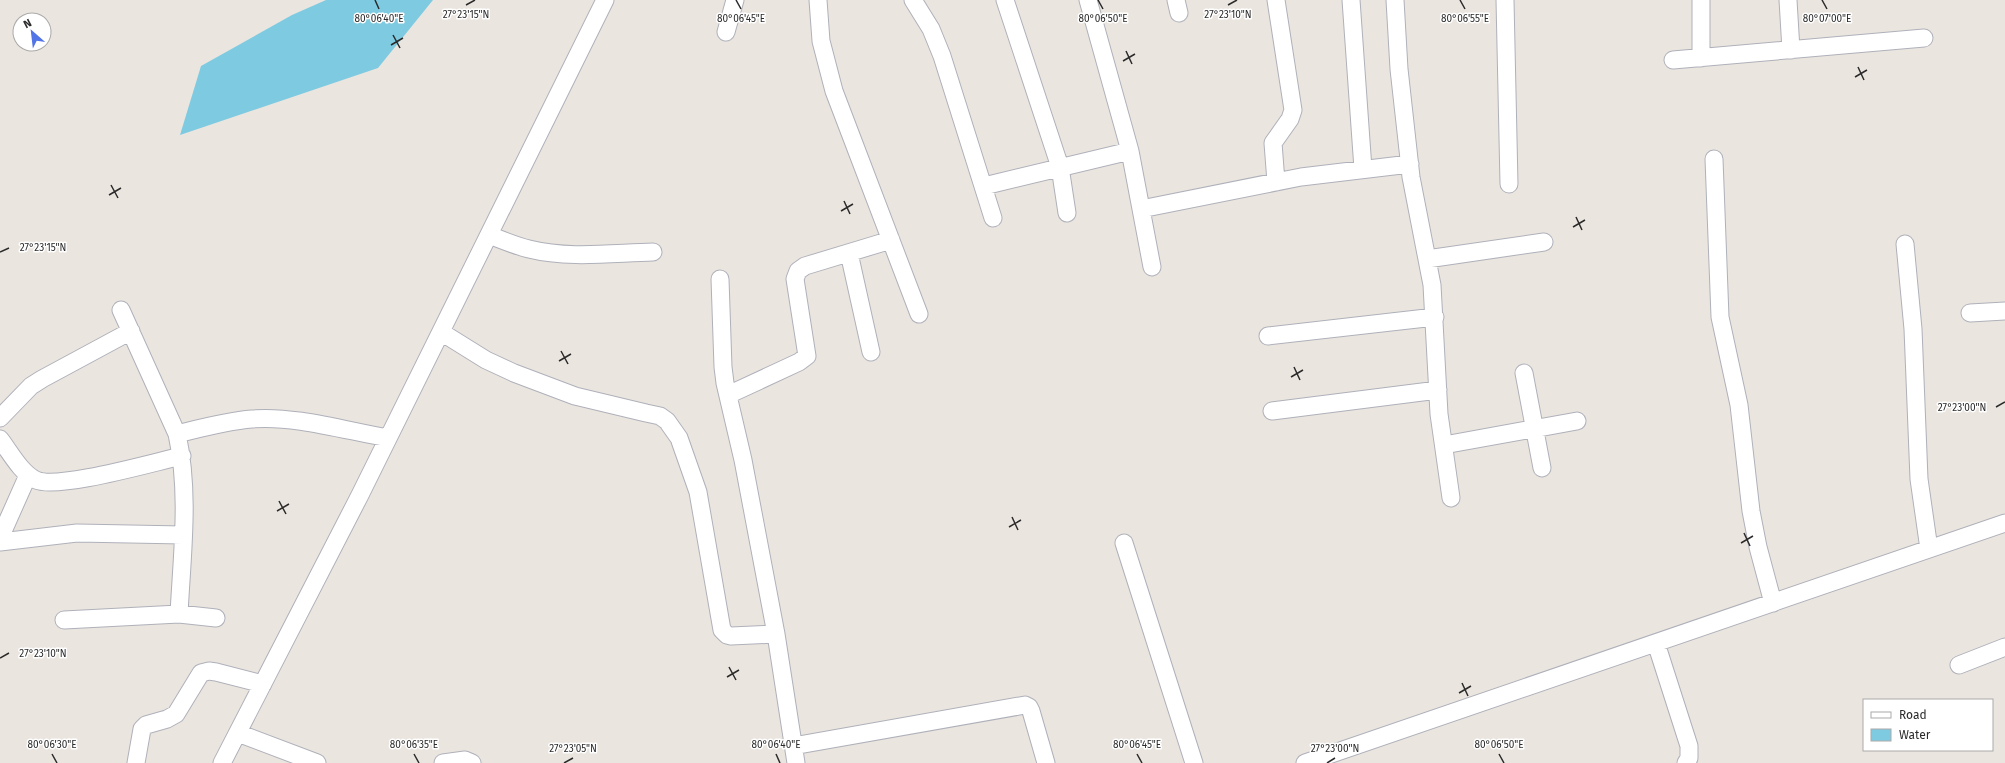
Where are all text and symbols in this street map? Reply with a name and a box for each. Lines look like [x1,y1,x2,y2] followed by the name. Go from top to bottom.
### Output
[443,9,489,21] text: 27°23'15"N
[1204,9,1252,21] text: 27°23'10"N
[12,12,52,52] north arrow
[355,13,403,25] text: 80°06'40"E
[717,13,765,25] text: 80°06'45"E
[1078,13,1128,25] text: 80°06'50"E
[1441,13,1489,25] text: 80°06'55"E
[1803,13,1851,25] text: 80°07'00"E
[21,16,34,31] text: N
[20,242,66,254] text: 27°23'15"N
[1938,402,1986,414] text: 27°23'00"N
[19,648,67,660] text: 27°23'10"N
[1863,699,1993,751] legend
[1899,708,1927,722] text: Road
[1899,728,1931,742] text: Water
[27,739,77,751] text: 80°06'30"E
[390,739,438,751] text: 80°06'35"E
[752,739,800,751] text: 80°06'40"E
[1113,739,1161,751] text: 80°06'45"E
[1474,739,1524,751] text: 80°06'50"E
[549,743,597,755] text: 27°23'05"N
[1311,743,1359,755] text: 27°23'00"N

